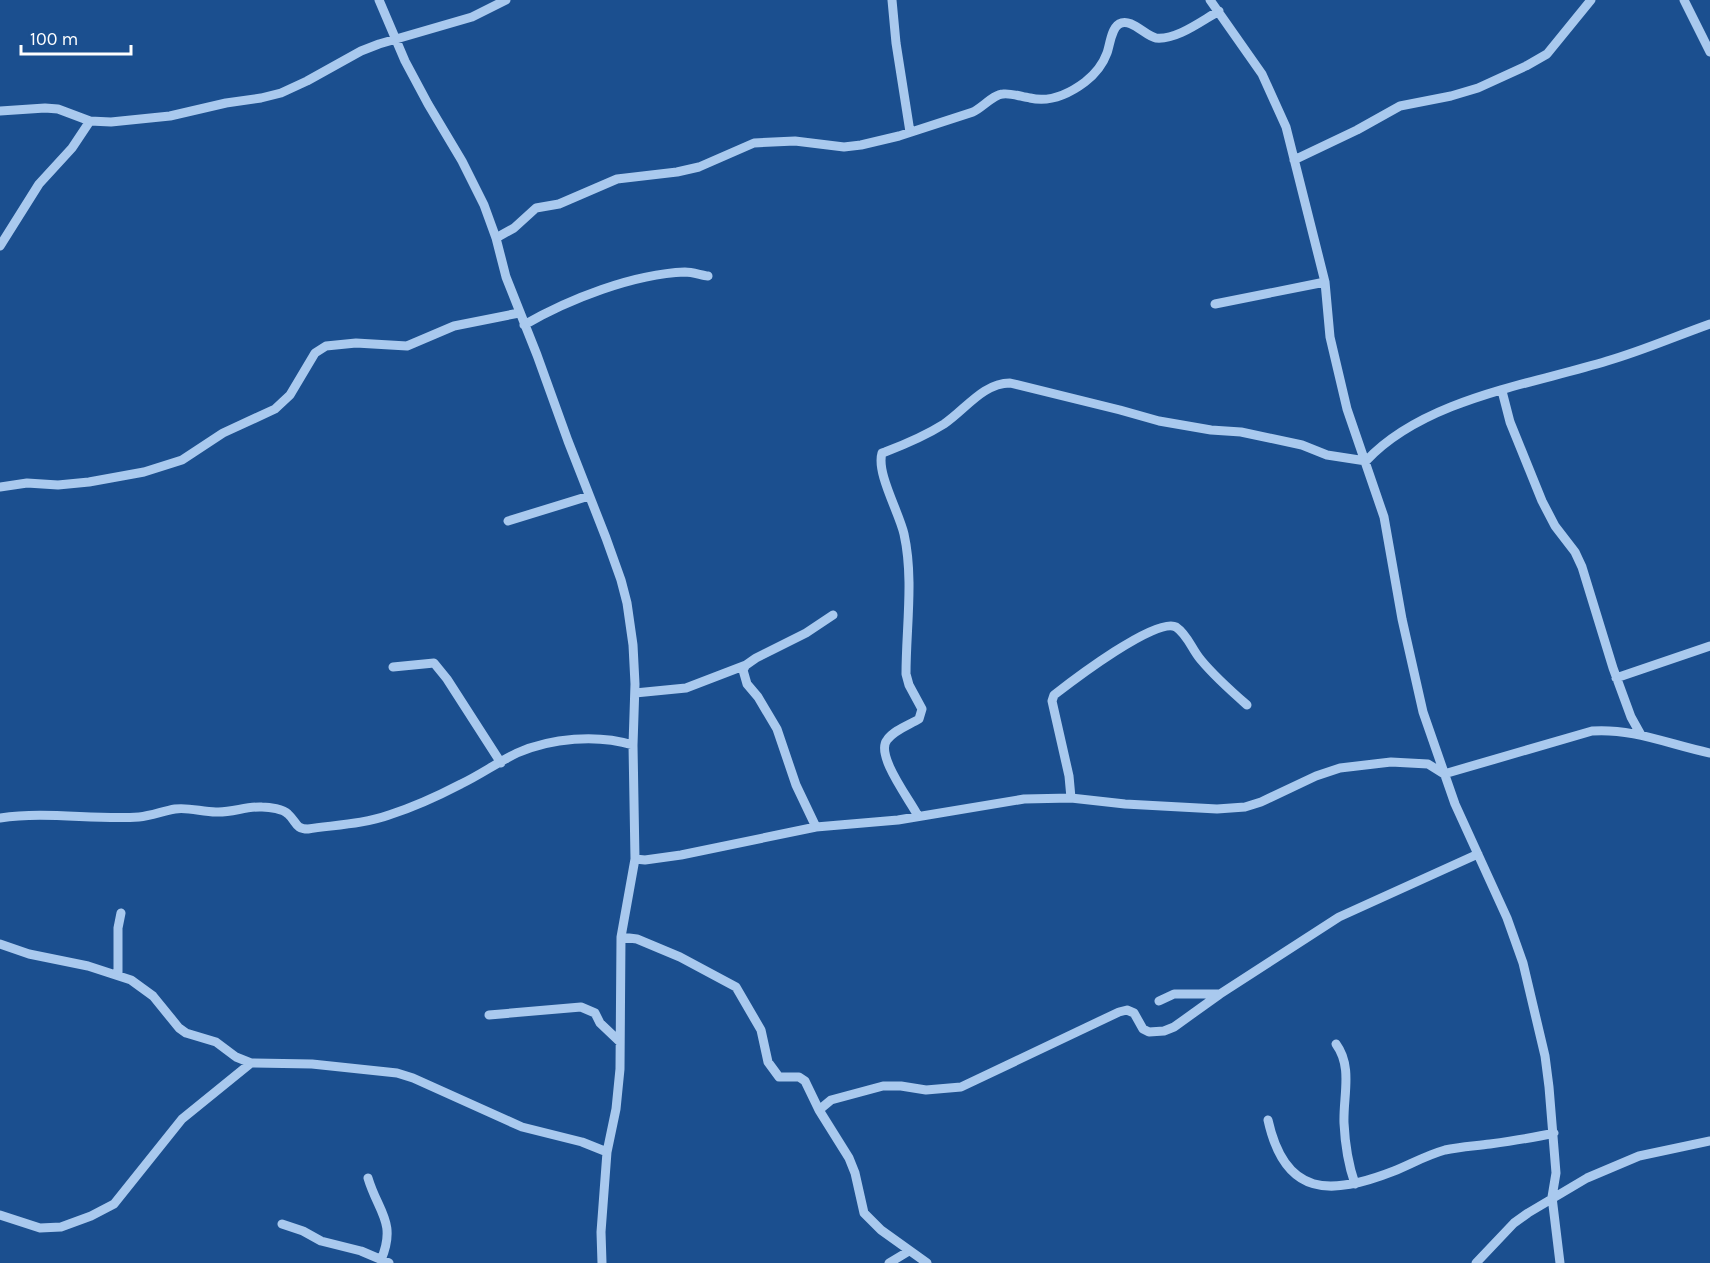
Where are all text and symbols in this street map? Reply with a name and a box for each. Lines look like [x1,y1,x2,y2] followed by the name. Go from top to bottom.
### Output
[21,18,130,56] scale bar
[30,28,78,50] text: 100 m

